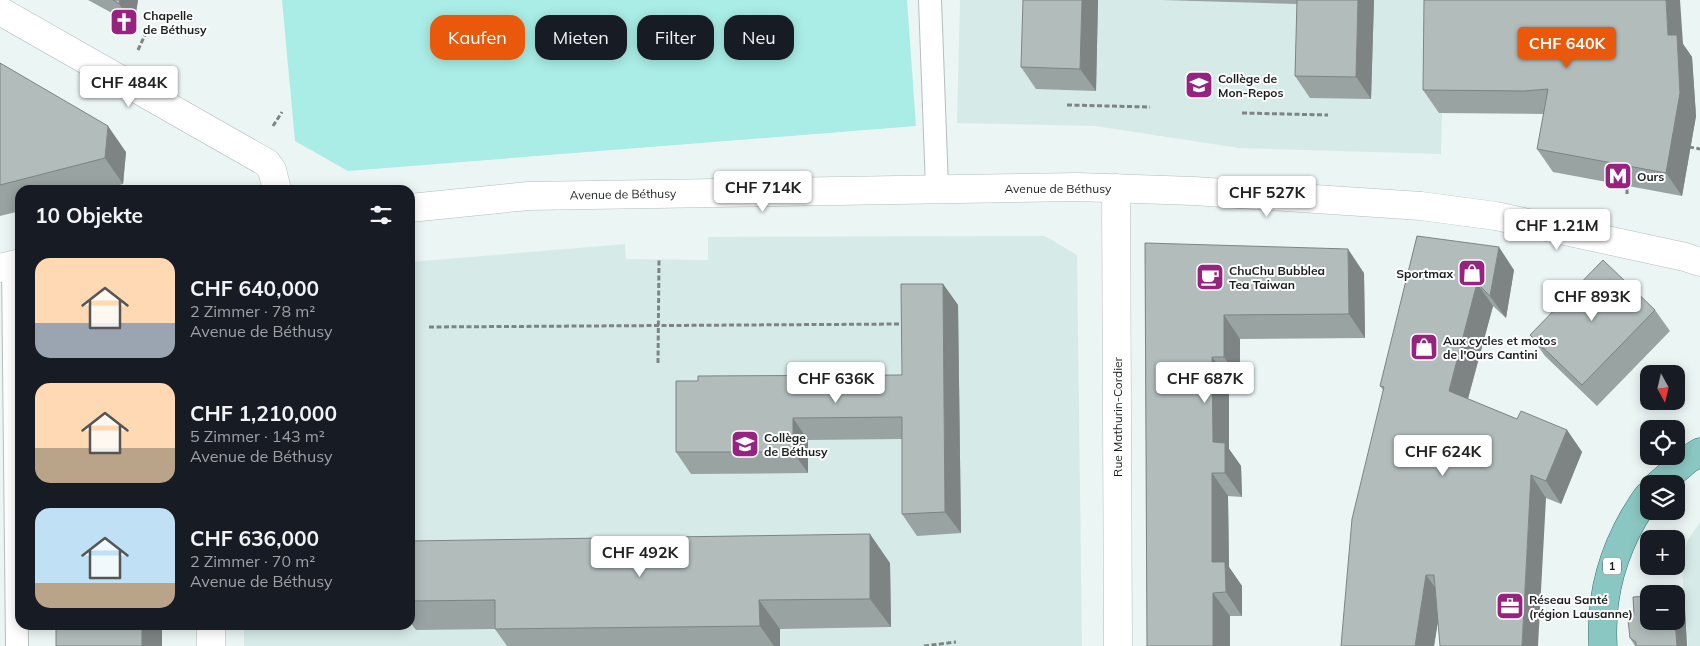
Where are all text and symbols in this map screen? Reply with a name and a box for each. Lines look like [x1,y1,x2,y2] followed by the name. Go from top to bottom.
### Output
[109,7,139,37] church icon: Chapelle de Béthusy
[143,8,207,37] place label: Chapelle de Béthusy
[430,15,525,60] chip: Kaufen
[535,15,627,60] chip: Mieten
[637,15,714,60] chip: Filter
[724,15,794,60] chip: Neu
[1515,27,1619,69] pin: CHF 640K
[1529,33,1605,53] text: CHF 640K
[77,66,181,108] pin: CHF 484K
[1184,70,1214,100] school or university icon: Collège de Mon-Repos
[1218,71,1283,100] place label: Collège de Mon-Repos
[91,72,167,92] text: CHF 484K
[1603,161,1633,191] metro station icon: Ours
[1637,169,1664,184] place label: Ours
[711,170,815,213] pin: CHF 714K
[1215,176,1319,218] pin: CHF 527K
[725,177,801,197] text: CHF 714K
[1005,181,1112,196] street label: Avenue de Béthusy
[1229,182,1305,202] text: CHF 527K
[569,186,677,202] street label: Avenue de Béthusy
[367,201,395,229] icon: filters
[35,202,143,228] text: 10 Objekte
[1500,208,1614,251] pin: CHF 1.21M
[1515,215,1599,235] text: CHF 1.21M
[1457,258,1487,288] shop icon: Sportmax
[1195,262,1225,292] cafe icon: ChuChu Bubblea Tea Taiwan
[1229,263,1325,292] place label: ChuChu Bubblea Tea Taiwan
[1396,266,1453,281] place label: Sportmax
[190,275,319,301] text: CHF 640,000
[75,278,135,338] icon: home
[1540,280,1644,322] pin: CHF 893K
[1554,286,1630,306] text: CHF 893K
[190,301,315,321] text: 2 Zimmer · 78 m²
[190,321,332,341] text: Avenue de Béthusy
[1409,332,1439,362] shop icon: Aux cycles et motos de l'Ours Cantini
[1443,333,1556,362] place label: Aux cycles et motos de l'Ours Cantini
[1110,356,1125,477] street label: Rue Mathurin-Cordier
[784,362,888,404] pin: CHF 636K
[1153,362,1257,404] pin: CHF 687K
[1640,365,1685,410] north arrow
[1640,365,1685,630] map controls
[798,368,874,388] text: CHF 636K
[1167,368,1243,388] text: CHF 687K
[190,400,337,426] text: CHF 1,210,000
[75,403,135,463] icon: home
[1640,420,1685,465] button: locate
[190,426,325,446] text: 5 Zimmer · 143 m²
[730,429,760,459] school or university icon: Collège de Béthusy
[764,430,828,459] place label: Collège de Béthusy
[1391,434,1495,477] pin: CHF 624K
[1405,441,1481,461] text: CHF 624K
[190,446,332,466] text: Avenue de Béthusy
[1640,475,1685,520] button: layers
[190,525,319,551] text: CHF 636,000
[75,528,135,588] icon: home
[1640,530,1685,575] button: +
[588,536,692,578] pin: CHF 492K
[602,542,678,562] text: CHF 492K
[190,551,315,571] text: 2 Zimmer · 70 m²
[1603,558,1621,574] road number: 1
[190,571,332,591] text: Avenue de Béthusy
[1640,585,1685,630] button: −
[1495,591,1525,621] office icon: Réseau Santé (région Lausanne)
[1529,592,1633,621] place label: Réseau Santé (région Lausanne)

